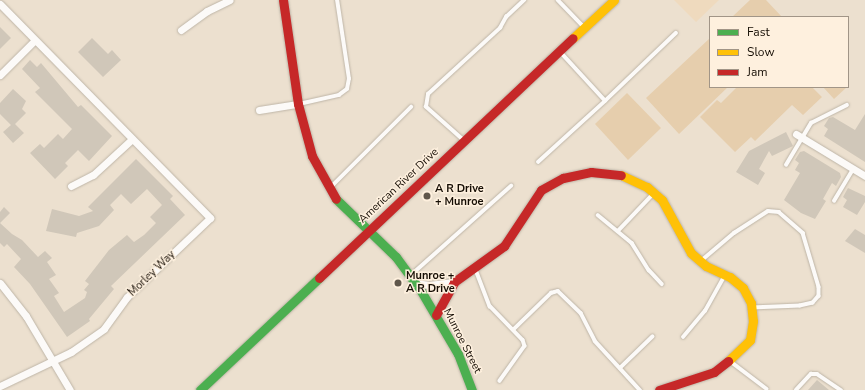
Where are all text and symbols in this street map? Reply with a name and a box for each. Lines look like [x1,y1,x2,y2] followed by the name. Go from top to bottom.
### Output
[709,16,849,88] legend
[747,24,770,40] text: Fast
[747,44,775,60] text: Slow
[747,64,768,80] text: Jam
[356,146,442,226] street label: American River Drive
[435,183,484,209] place label: A R Drive + Munroe
[422,191,432,201] marker: A R Drive + Munroe
[126,248,178,300] street label: Morley Way
[406,270,455,296] place label: Munroe + A R Drive
[393,278,403,288] marker: Munroe + A R Drive
[440,307,484,375] street label: Munroe Street

